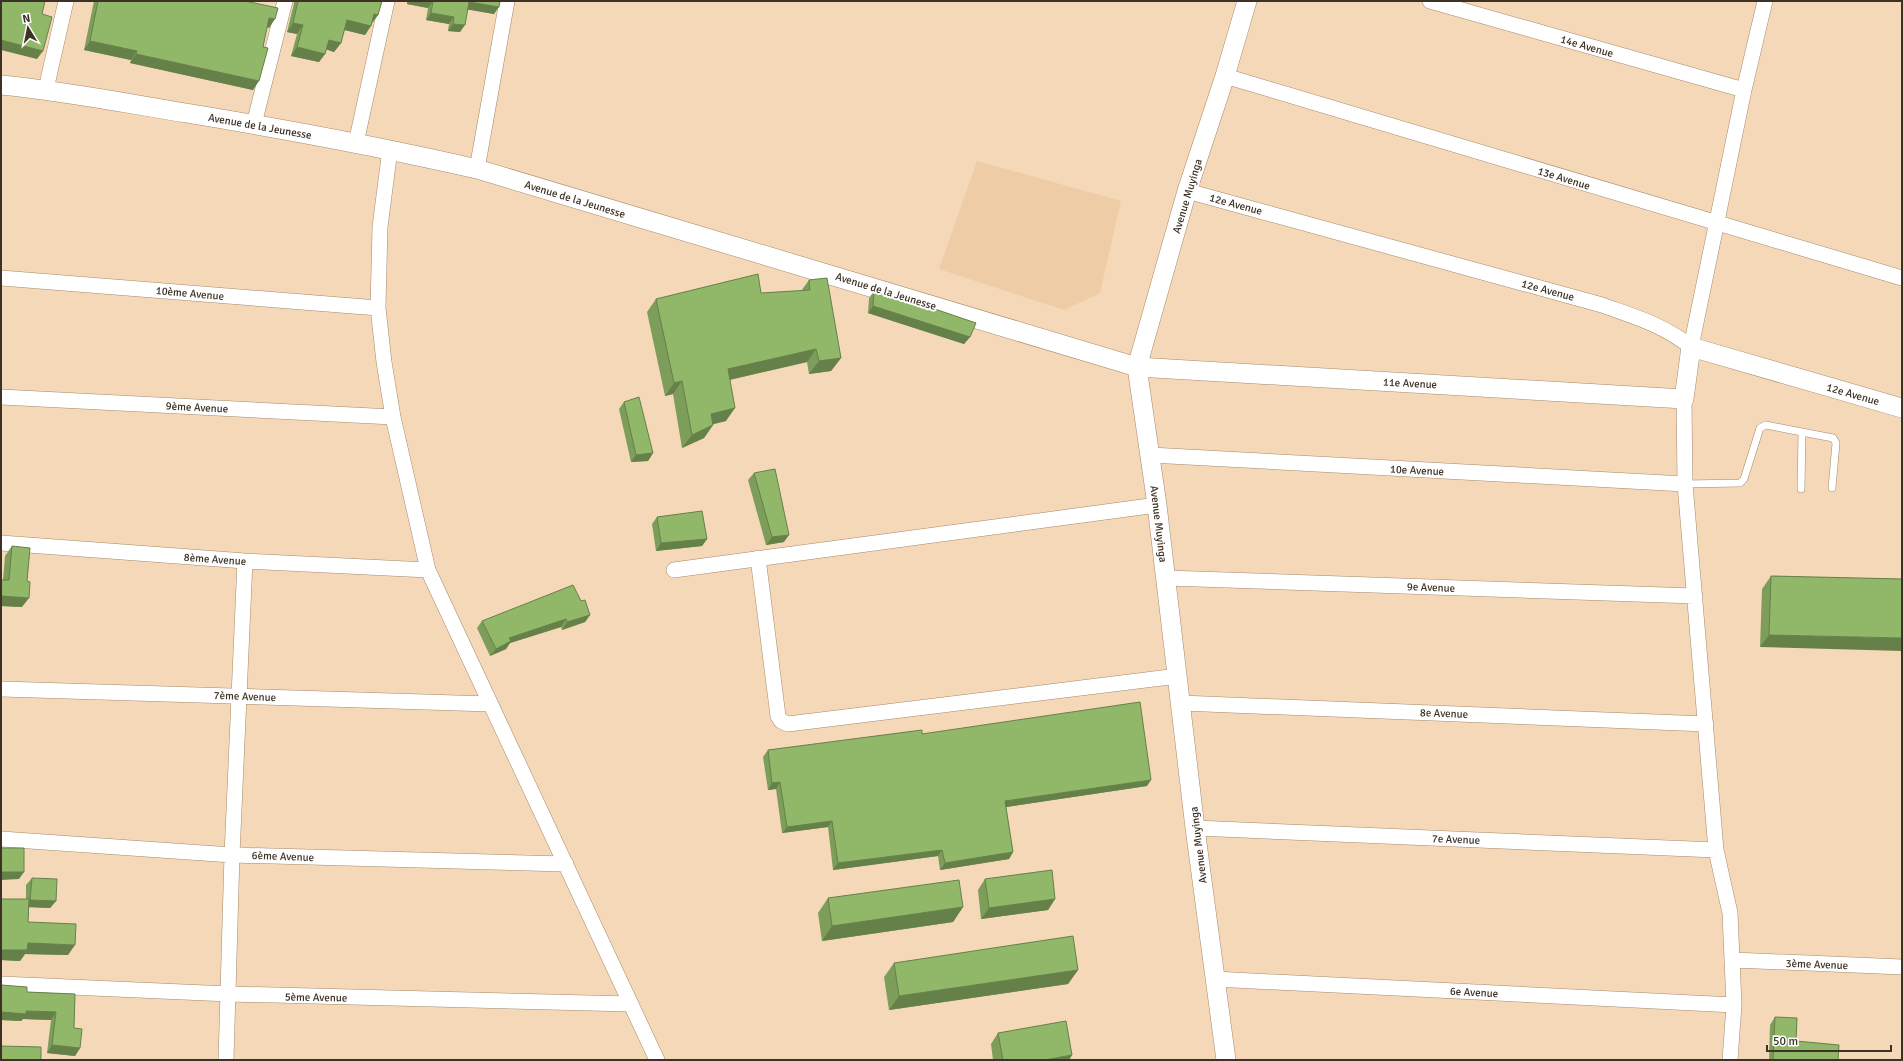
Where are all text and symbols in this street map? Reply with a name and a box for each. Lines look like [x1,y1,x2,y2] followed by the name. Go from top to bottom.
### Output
[8,8,48,48] north arrow
[21,12,31,26] text: N
[1559,33,1615,60] street label: 14e Avenue
[207,111,313,142] street label: Avenue de la Jeunesse
[1170,157,1205,235] street label: Avenue Muyinga
[1536,164,1592,193] street label: 13e Avenue
[523,178,627,221] street label: Avenue de la Jeunesse
[1208,191,1264,218] street label: 12e Avenue
[834,270,938,313] street label: Avenue de la Jeunesse
[1520,277,1576,304] street label: 12e Avenue
[155,284,225,303] street label: 10ème Avenue
[1383,376,1437,391] street label: 11e Avenue
[1825,381,1881,408] street label: 12e Avenue
[165,399,229,416] street label: 9ème Avenue
[1390,463,1444,478] street label: 10e Avenue
[1147,485,1170,564] street label: Avenue Muyinga
[183,551,247,568] street label: 8ème Avenue
[1407,580,1455,595] street label: 9e Avenue
[213,689,276,704] street label: 7ème Avenue
[1420,706,1468,721] street label: 8e Avenue
[1187,805,1210,884] street label: Avenue Muyinga
[1432,832,1480,847] street label: 7e Avenue
[251,849,314,864] street label: 6ème Avenue
[1785,957,1848,972] street label: 3ème Avenue
[1450,985,1498,1000] street label: 6e Avenue
[285,990,347,1005] street label: 5ème Avenue
[1767,1027,1891,1053] scale bar
[1773,1034,1798,1049] text: 50 m

